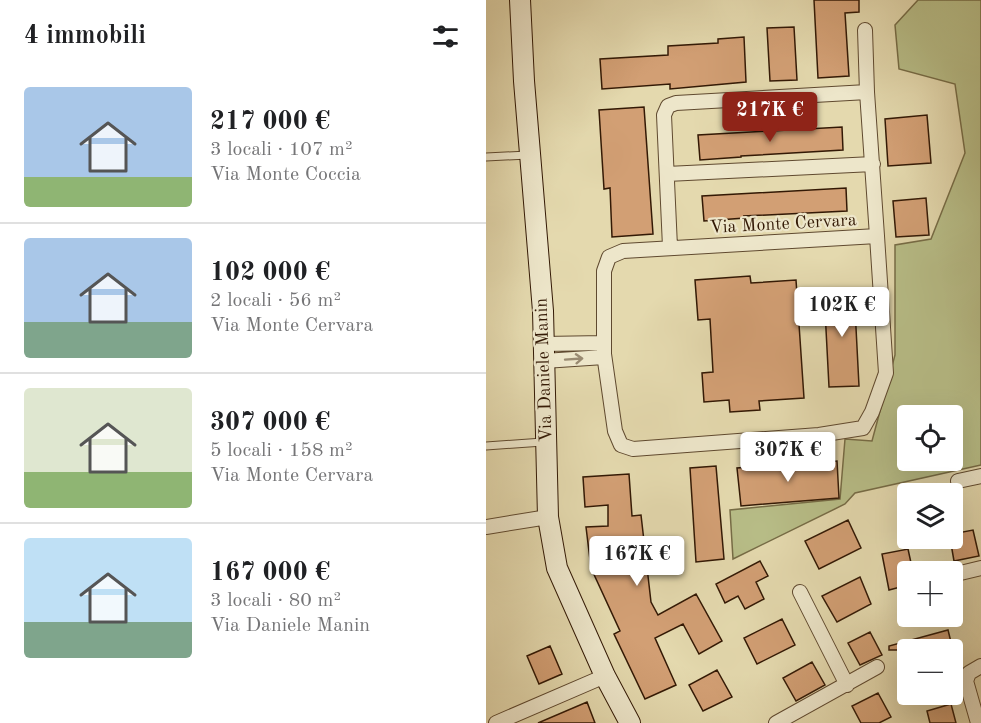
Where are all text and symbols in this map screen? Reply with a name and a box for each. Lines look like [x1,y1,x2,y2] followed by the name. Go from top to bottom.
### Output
[429,20,462,53] icon: filters
[24,23,146,49] text: 4 immobili
[721,92,819,143] pin: 217K €
[736,101,804,121] text: 217K €
[210,109,330,135] text: 217 000 €
[72,111,144,183] icon: home
[210,140,353,160] text: 3 locali · 107 m²
[210,165,361,185] text: Via Monte Coccia
[709,211,857,237] street label: Via Monte Cervara
[210,260,330,286] text: 102 000 €
[72,262,144,334] icon: home
[793,287,891,338] pin: 102K €
[210,291,341,311] text: 2 locali · 56 m²
[808,296,876,316] text: 102K €
[532,297,556,442] street label: Via Daniele Manin
[210,316,373,336] text: Via Monte Cervara
[564,353,584,364] one-way arrow
[897,405,963,705] map controls
[897,405,963,471] button: locate
[210,410,330,436] text: 307 000 €
[72,412,144,484] icon: home
[739,432,837,483] pin: 307K €
[210,441,353,461] text: 5 locali · 158 m²
[754,441,822,461] text: 307K €
[210,466,373,486] text: Via Monte Cervara
[897,483,963,549] button: layers
[588,536,686,587] pin: 167K €
[603,545,671,565] text: 167K €
[210,560,330,586] text: 167 000 €
[897,561,963,627] button: +
[72,562,144,634] icon: home
[210,591,341,611] text: 3 locali · 80 m²
[210,616,370,636] text: Via Daniele Manin
[897,639,963,705] button: −

